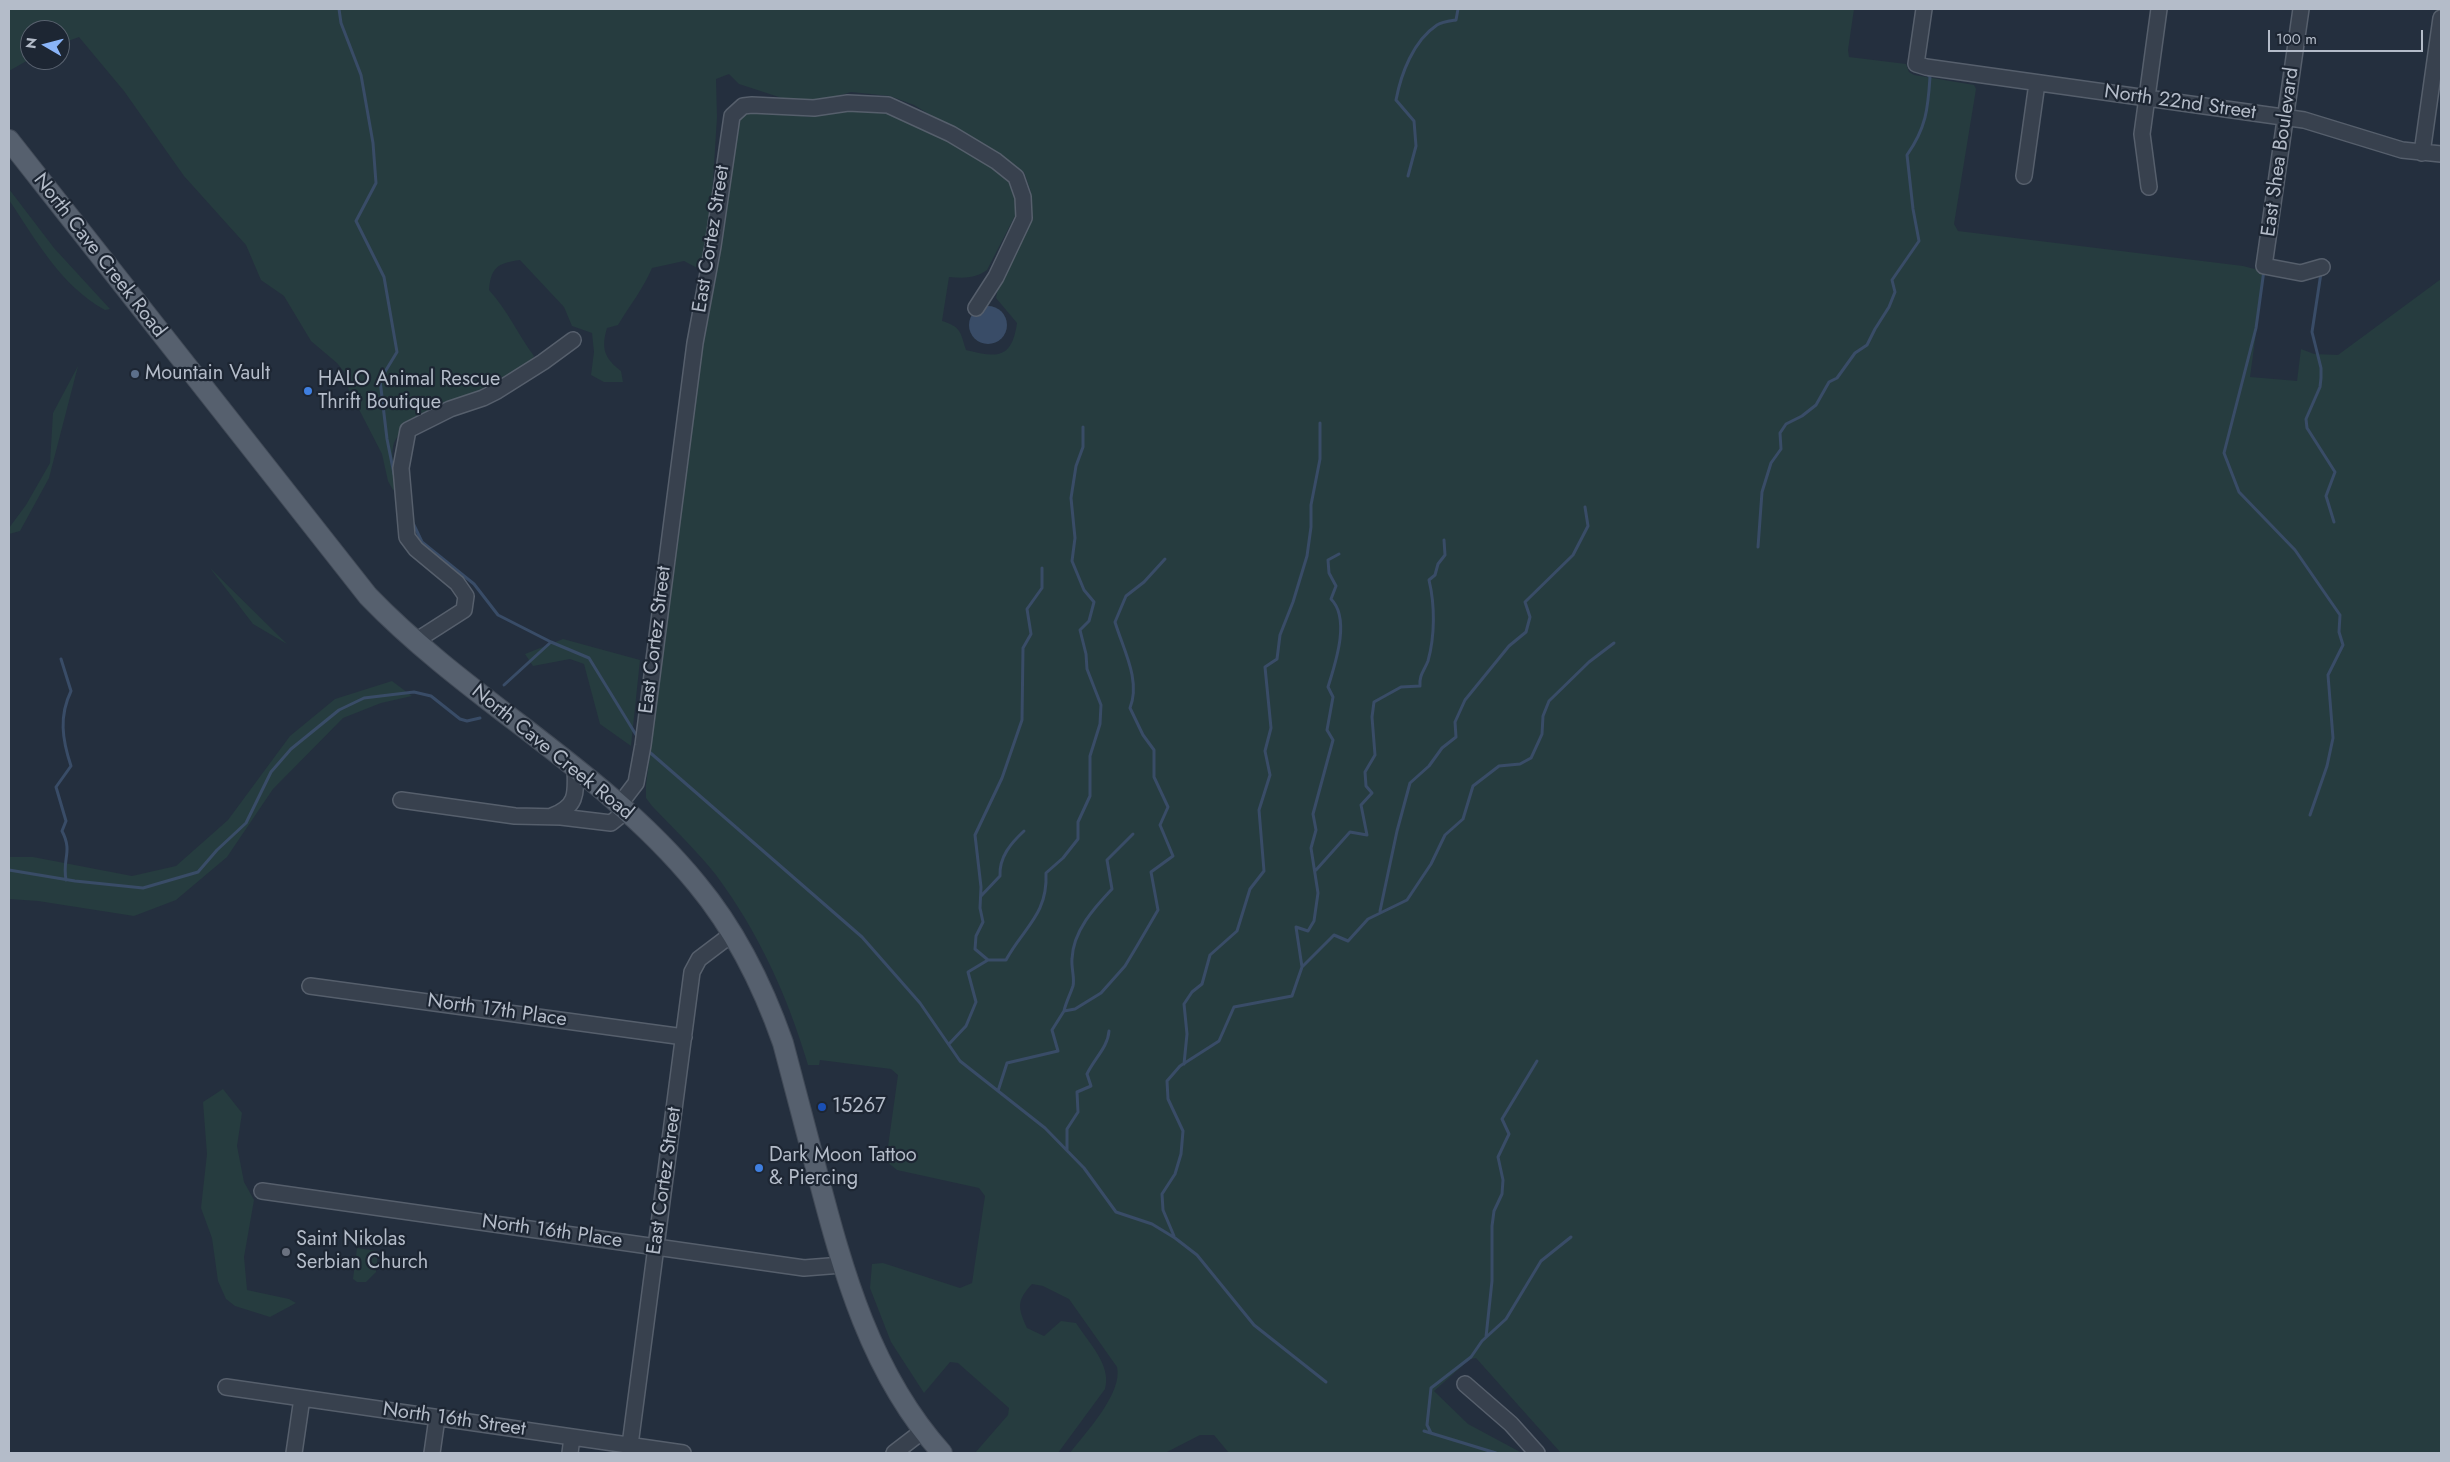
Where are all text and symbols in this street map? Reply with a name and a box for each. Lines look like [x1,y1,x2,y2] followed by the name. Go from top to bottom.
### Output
[20,20,70,70] north arrow
[2270,20,2425,52] scale bar
[2276,28,2317,50] text: 100 m
[20,36,42,50] text: N
[2257,66,2305,238] street label: East Shea Boulevard
[2103,80,2257,126] street label: North 22nd Street
[689,164,735,314] street label: East Cortez Street
[28,169,170,343] street label: North Cave Creek Road
[145,362,270,386] place label: Mountain Vault
[129,368,141,380] marker: Mountain Vault
[318,368,500,415] place label: HALO Animal Rescue Thrift Boutique
[302,385,314,397] marker: HALO Animal Rescue Thrift Boutique
[635,565,677,715] street label: East Cortez Street
[466,680,638,826] street label: North Cave Creek Road
[426,989,568,1033] street label: North 17th Place
[832,1095,886,1119] place label: 15267
[816,1101,828,1113] marker: 15267
[643,1106,687,1256] street label: East Cortez Street
[769,1144,917,1191] place label: Dark Moon Tattoo & Piercing
[753,1162,765,1174] marker: Dark Moon Tattoo & Piercing
[480,1210,624,1254] street label: North 16th Place
[296,1228,428,1275] place label: Saint Nikolas Serbian Church
[280,1246,292,1258] marker: Saint Nikolas Serbian Church
[381,1398,527,1442] street label: North 16th Street

